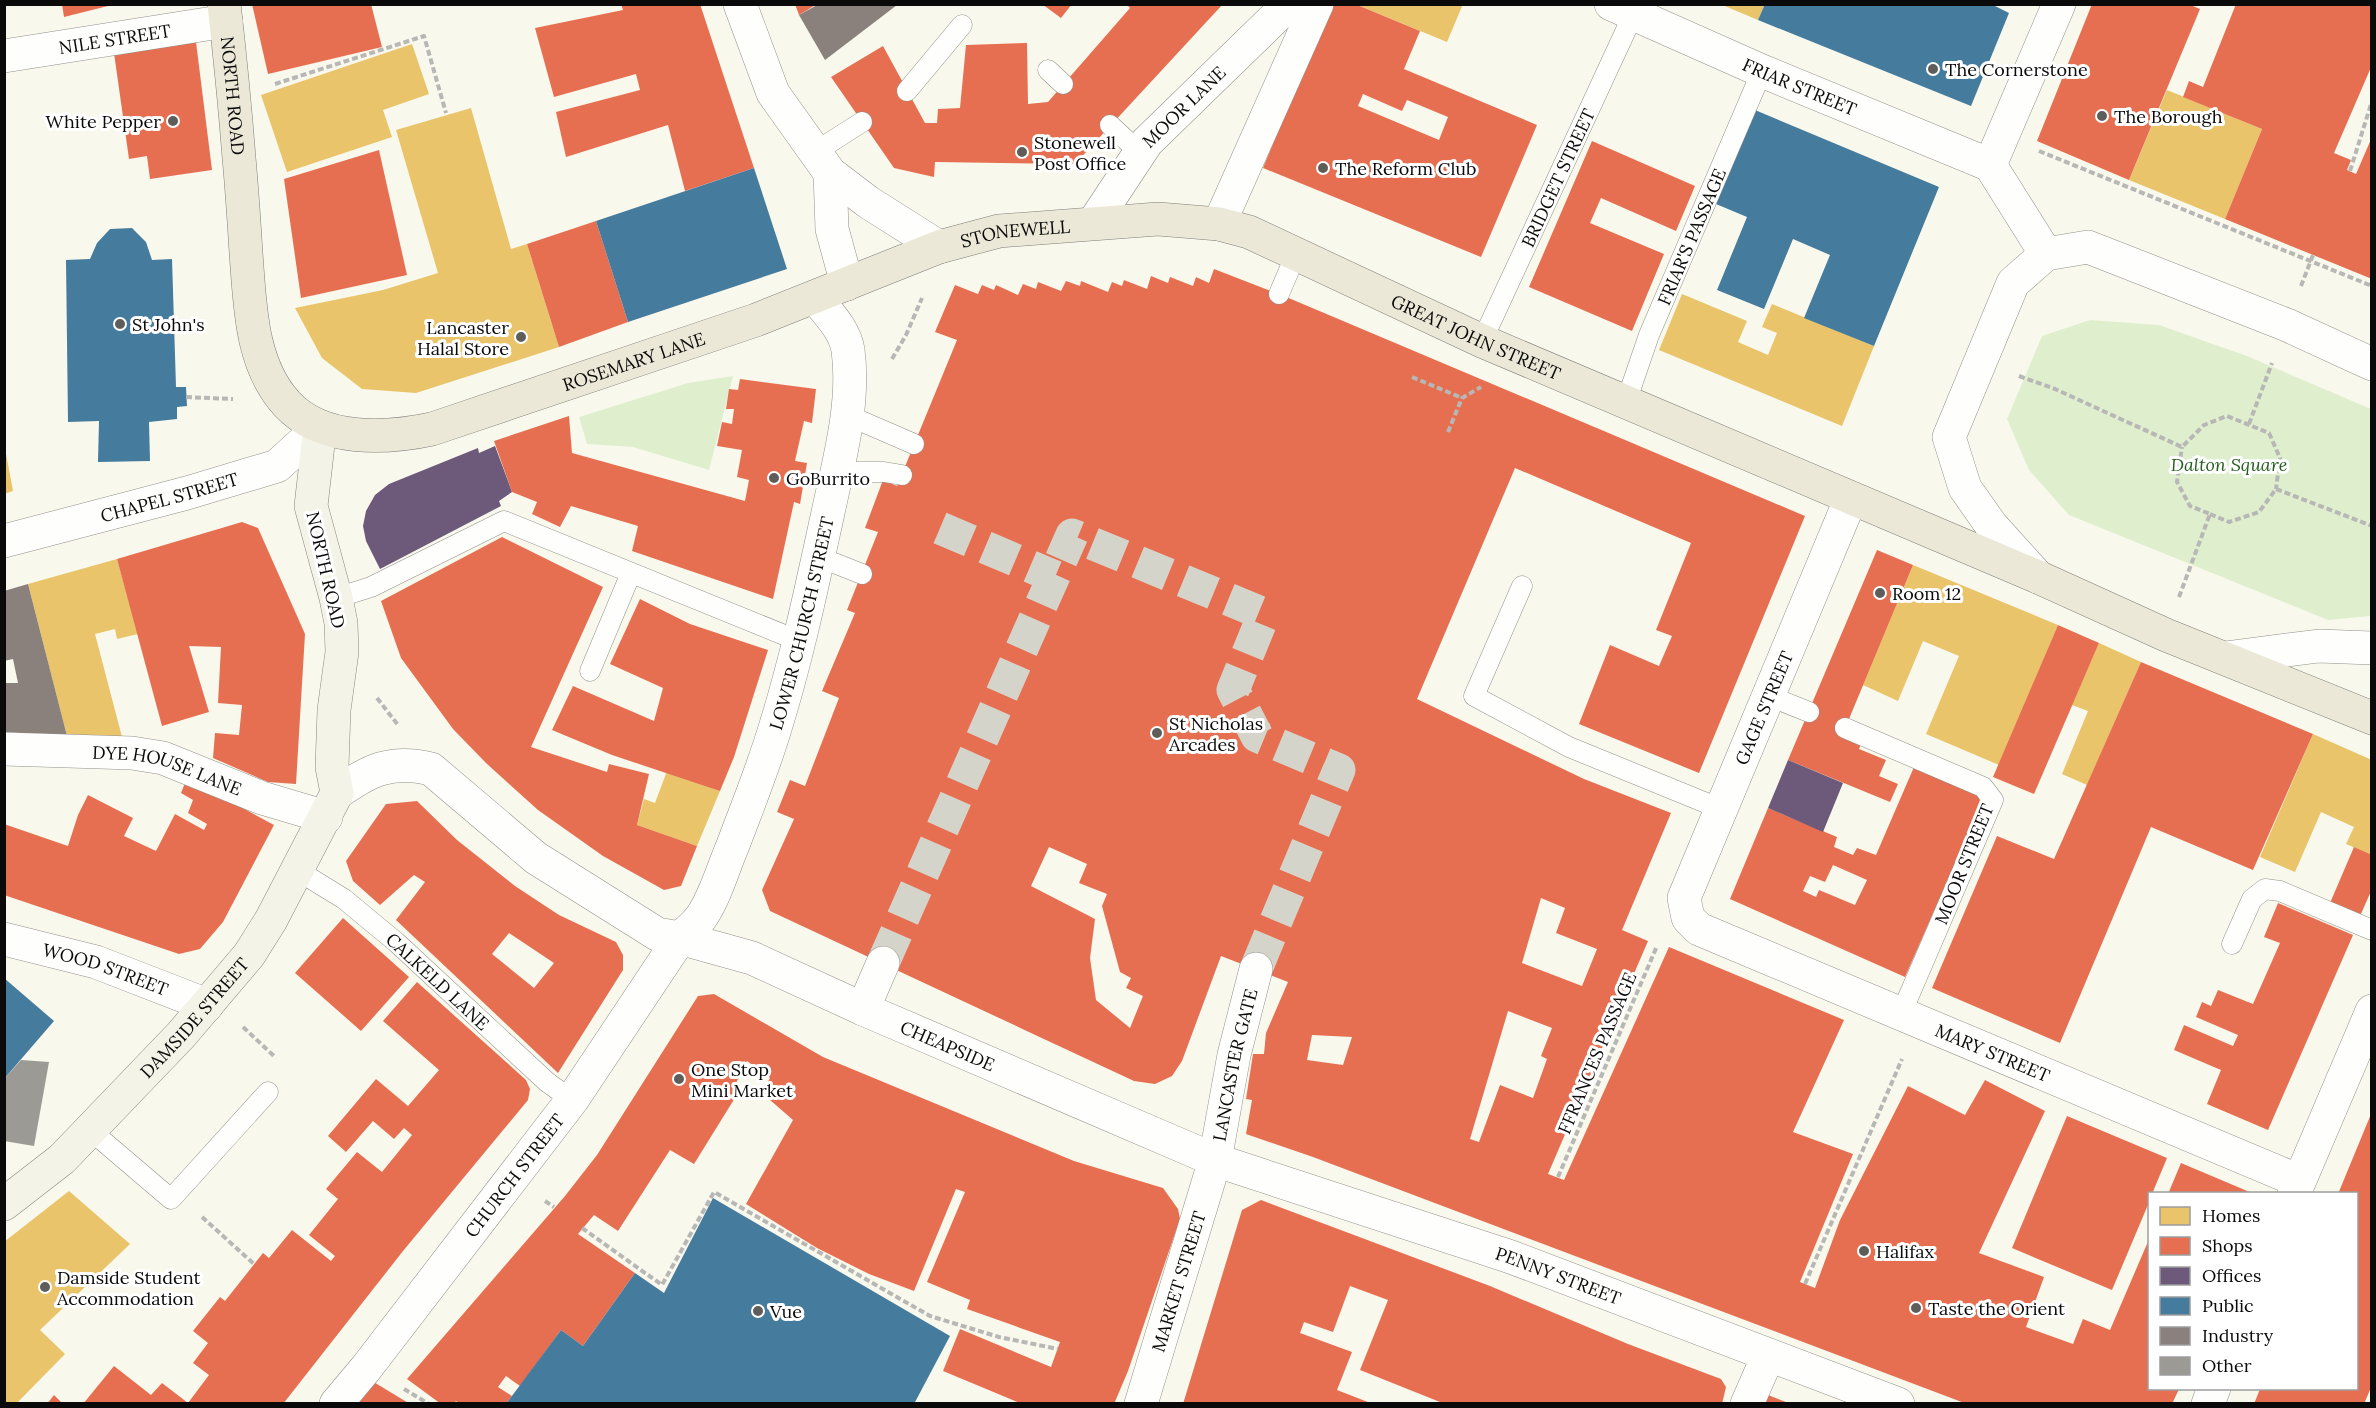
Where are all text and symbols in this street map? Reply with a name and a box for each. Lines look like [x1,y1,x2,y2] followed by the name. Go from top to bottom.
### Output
[57,18,173,59] street label: NILE STREET
[216,35,250,156] street label: NORTH ROAD
[1739,52,1861,121] street label: FRIAR STREET
[1945,58,2088,81] place label: The Cornerstone
[1137,61,1230,152] street label: MOOR LANE
[1926,62,1940,76] marker: The Cornerstone
[1516,104,1600,251] street label: BRIDGET STREET
[2114,105,2223,128] place label: The Borough
[2095,109,2109,123] marker: The Borough
[46,110,161,133] place label: White Pepper
[166,114,180,128] marker: White Pepper
[1034,131,1127,175] place label: Stonewell Post Office
[1015,145,1029,159] marker: Stonewell Post Office
[1335,157,1477,180] place label: The Reform Club
[1316,161,1330,175] marker: The Reform Club
[1652,165,1731,308] street label: FRIAR'S PASSAGE
[958,214,1071,252] street label: STONEWELL
[1387,289,1565,385] street label: GREAT JOHN STREET
[132,313,205,336] place label: St John's
[417,316,509,360] place label: Lancaster Halal Store
[113,317,127,331] marker: St John's
[559,327,708,396] street label: ROSEMARY LANE
[514,330,528,344] marker: Lancaster Halal Store
[2171,453,2287,476] park label: Dalton Square
[98,467,241,527] street label: CHAPEL STREET
[786,467,870,490] place label: GoBurrito
[767,471,781,485] marker: GoBurrito
[301,509,351,631] street label: NORTH ROAD
[764,514,838,733] street label: LOWER CHURCH STREET
[1892,582,1961,605] place label: Room 12
[1873,586,1887,600] marker: Room 12
[1730,647,1798,768] street label: GAGE STREET
[1168,712,1263,756] place label: St Nicholas Arcades
[1150,726,1164,740] marker: St Nicholas Arcades
[92,740,245,800] street label: DYE HOUSE LANE
[1929,800,1999,928] street label: MOOR STREET
[382,927,495,1035] street label: CALKELD LANE
[40,938,172,1001] street label: WOOD STREET
[135,952,254,1083] street label: DAMSIDE STREET
[1553,969,1641,1137] street label: FFRANCES PASSAGE
[1207,986,1262,1143] street label: LANCASTER GATE
[897,1015,999,1076] street label: CHEAPSIDE
[1932,1018,2054,1087] street label: MARY STREET
[691,1058,793,1102] place label: One Stop Mini Market
[672,1072,686,1086] marker: One Stop Mini Market
[459,1108,569,1242] street label: CHURCH STREET
[2148,1192,2358,1390] legend
[2202,1204,2260,1227] text: Homes
[1146,1208,1210,1355] street label: MARKET STREET
[2202,1234,2253,1257] text: Shops
[1876,1240,1935,1263] place label: Halifax
[1493,1241,1625,1309] street label: PENNY STREET
[1857,1244,1871,1258] marker: Halifax
[2202,1264,2261,1287] text: Offices
[56,1266,200,1310] place label: Damside Student Accommodation
[38,1280,52,1294] marker: Damside Student Accommodation
[2202,1294,2254,1317] text: Public
[1928,1297,2065,1320] place label: Taste the Orient
[769,1300,802,1323] place label: Vue
[1909,1301,1923,1315] marker: Taste the Orient
[751,1304,765,1318] marker: Vue
[2202,1324,2274,1347] text: Industry
[2202,1354,2252,1377] text: Other

